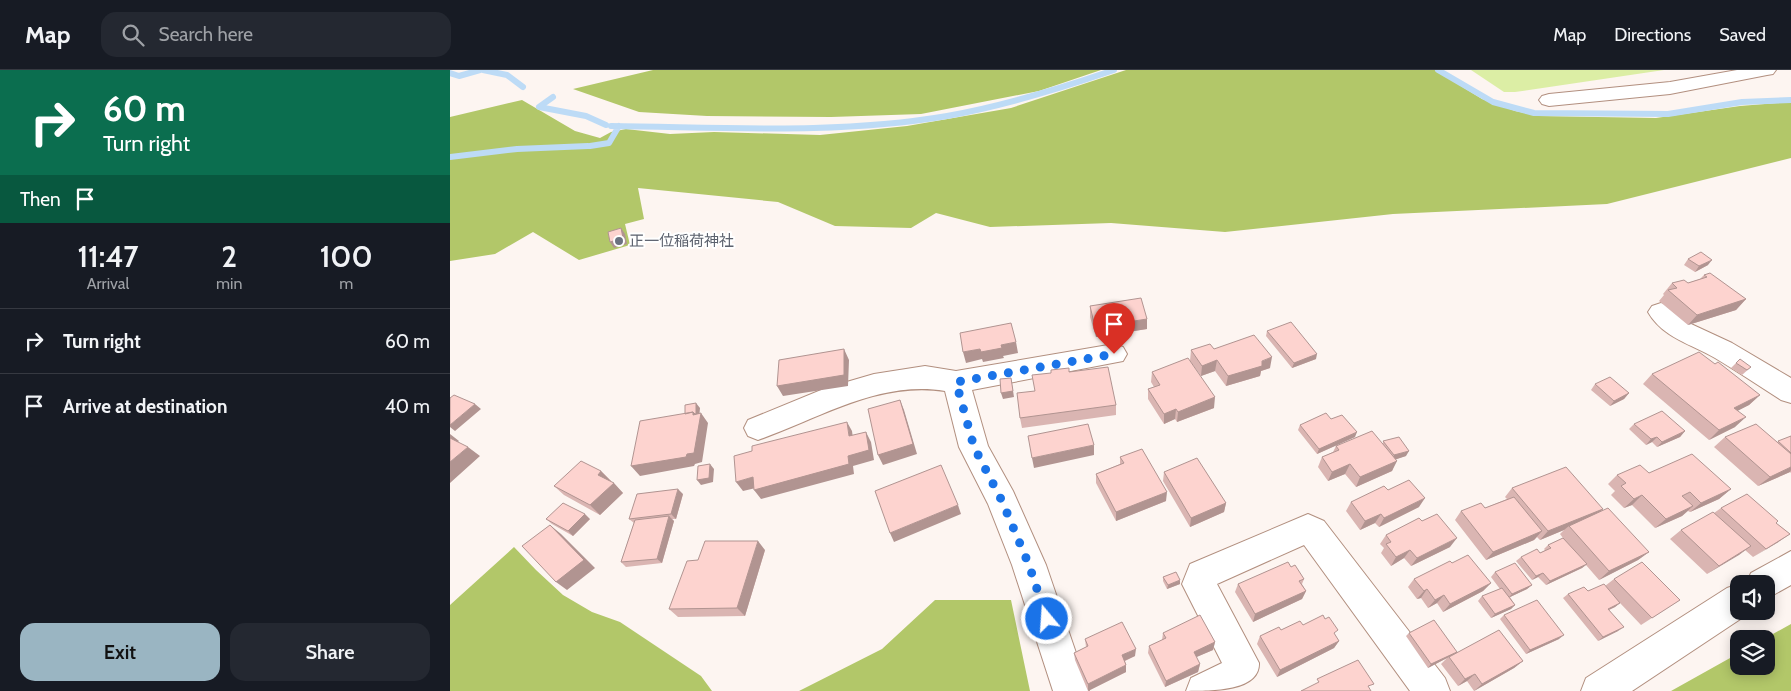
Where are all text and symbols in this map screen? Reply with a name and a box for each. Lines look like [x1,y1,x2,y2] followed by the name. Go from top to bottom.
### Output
[101,12,451,57] search box
[25,20,71,49] text: Map
[119,21,147,49] icon: search
[159,23,253,46] text: Search here
[1553,24,1586,46] text: Map
[1614,24,1691,46] text: Directions
[1719,24,1766,46] text: Saved
[103,87,186,130] text: 60 m
[20,90,85,155] icon: right
[103,130,190,157] text: Turn right
[71,185,99,213] icon: arrive
[20,188,61,211] text: Then
[629,232,734,250] place label: 正一位稲荷神社
[613,235,625,247] marker: 正一位稲荷神社
[77,238,139,275] text: 11:47
[221,238,237,275] text: 2
[320,238,373,275] text: 100
[87,274,129,293] text: Arrival
[216,274,242,293] text: min
[339,274,353,293] text: m
[1093,303,1135,354] pin
[1100,310,1128,338] icon: arrive
[20,327,48,355] icon: right
[63,330,141,353] text: Turn right
[385,330,430,353] text: 60 m
[20,392,48,420] icon: arrive
[63,395,227,418] text: Arrive at destination
[385,395,430,418] text: 40 m
[1730,575,1775,675] map controls
[1730,575,1775,620] button: sound
[1020,592,1072,644] position arrow
[20,623,220,681] button: Exit
[230,623,430,681] button: Share
[1730,630,1775,675] button: layers

